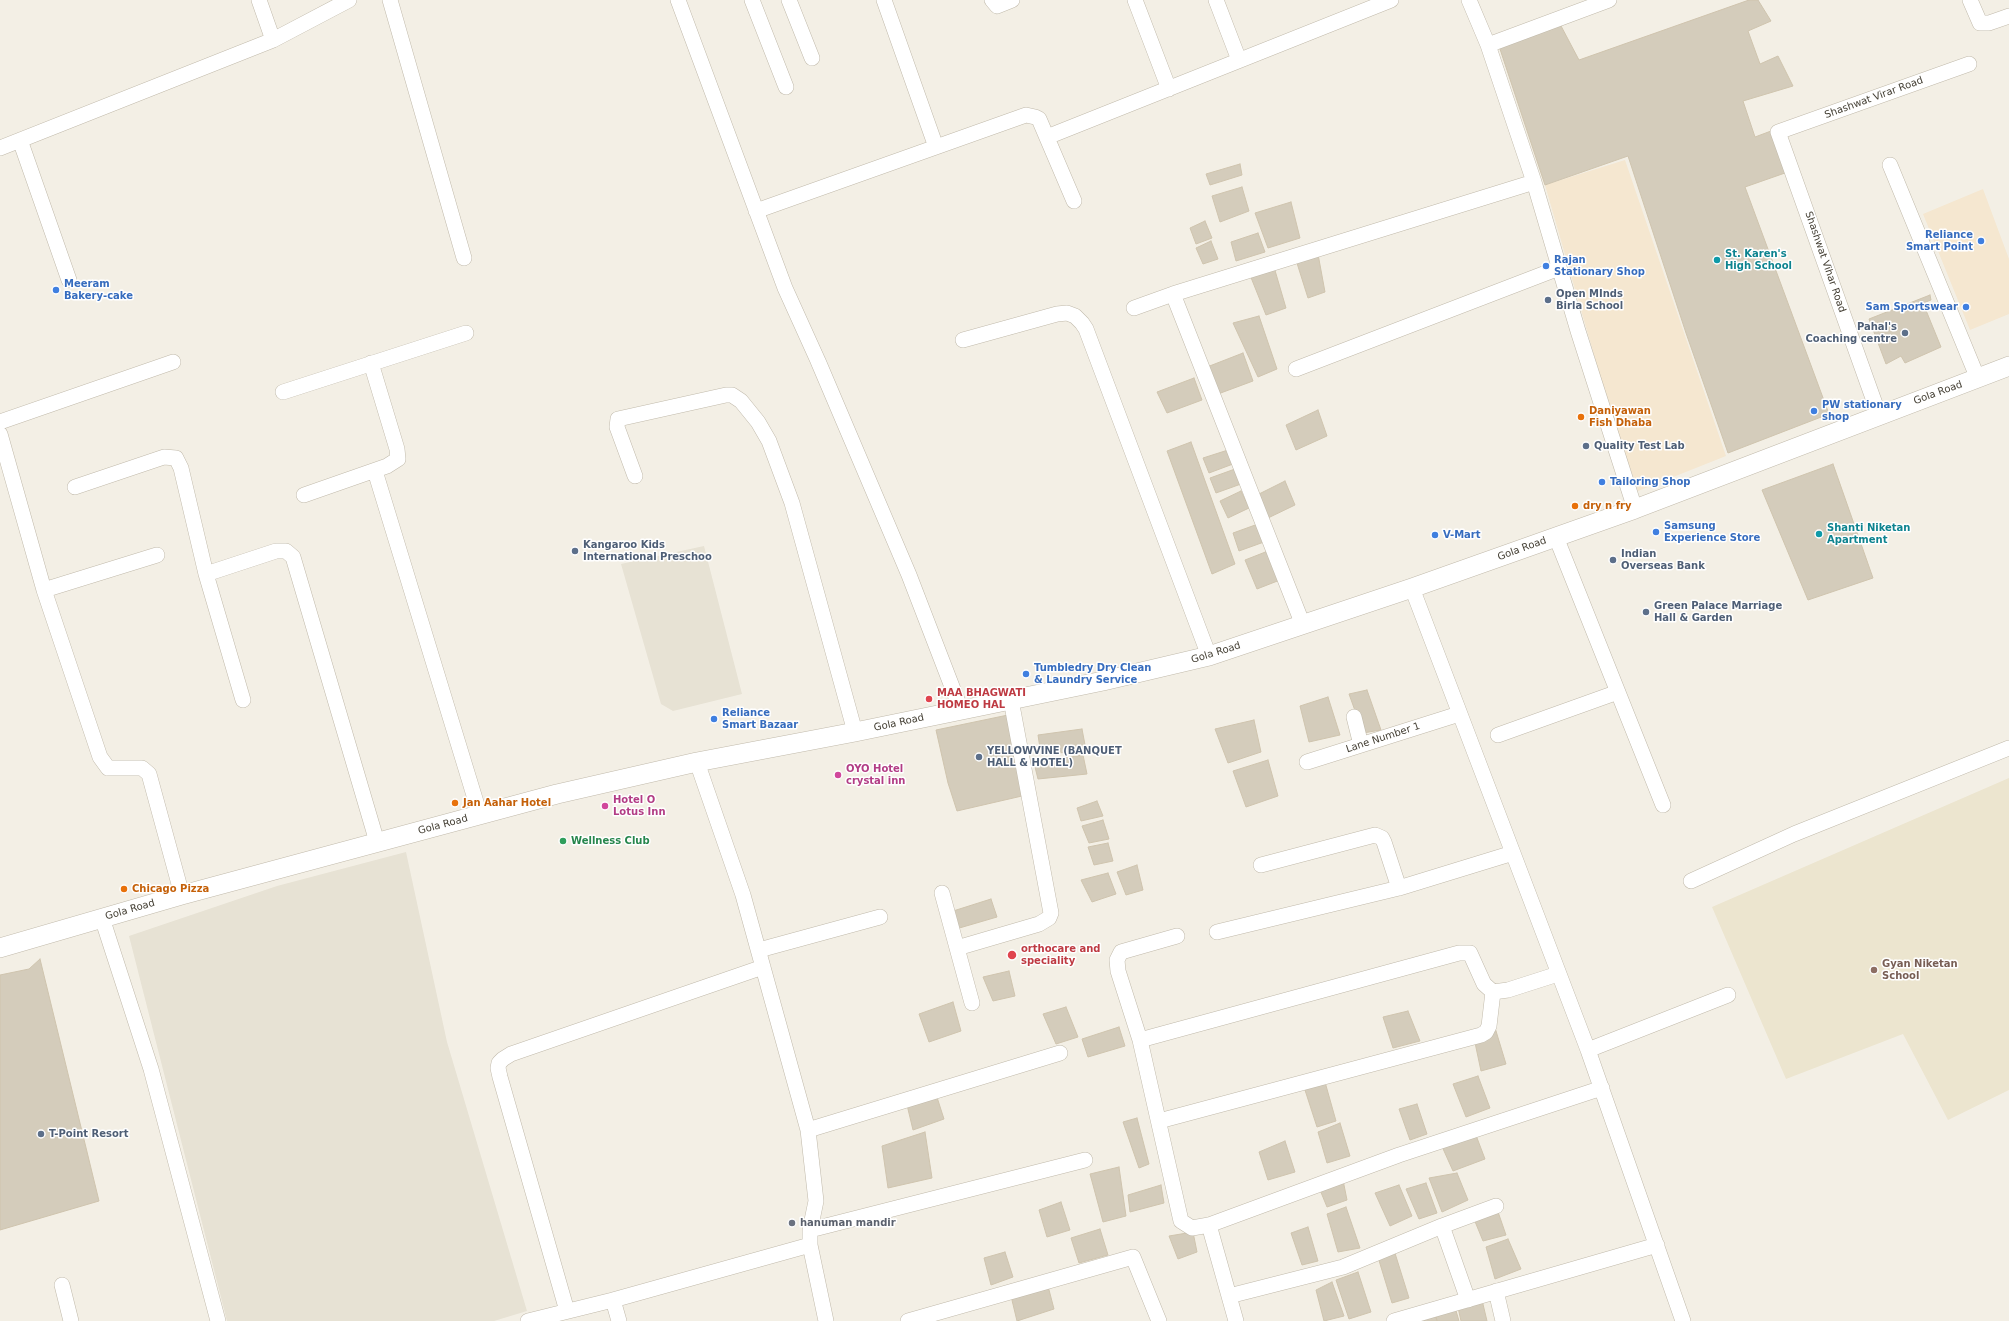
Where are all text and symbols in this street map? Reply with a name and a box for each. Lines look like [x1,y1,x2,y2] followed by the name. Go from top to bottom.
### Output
[1823,75,1925,121] street label: Shashwat Virar Road
[1802,210,1848,314] street label: Shashwat Vihar Road
[1906,229,1973,252] place label: Reliance Smart Point
[1976,236,1986,246] marker: Reliance Smart Point
[1725,248,1792,272] place label: St. Karen's High School
[1554,254,1645,278] place label: Rajan Stationary Shop
[1712,255,1722,265] marker: St. Karen's High School
[1541,261,1551,271] marker: Rajan Stationary Shop
[64,278,133,302] place label: Meeram Bakery-cake
[51,285,61,295] marker: Meeram Bakery-cake
[1556,288,1623,312] place label: Open MInds Birla School
[1543,295,1553,305] marker: Open MInds Birla School
[1866,301,1958,313] place label: Sam Sportswear
[1961,302,1971,312] marker: Sam Sportswear
[1805,321,1897,344] place label: Pahal's Coaching centre
[1900,328,1910,338] marker: Pahal's Coaching centre
[1912,379,1964,407] street label: Gola Road
[1822,399,1902,422] place label: PW stationary shop
[1589,405,1652,428] place label: Daniyawan Fish Dhaba
[1809,406,1819,416] marker: PW stationary shop
[1576,412,1586,422] marker: Daniyawan Fish Dhaba
[1594,440,1685,452] place label: Quality Test Lab
[1581,441,1591,451] marker: Quality Test Lab
[1610,476,1690,488] place label: Tailoring Shop
[1597,477,1607,487] marker: Tailoring Shop
[1583,500,1631,512] place label: dry n fry
[1570,501,1580,511] marker: dry n fry
[1664,520,1760,544] place label: Samsung Experience Store
[1827,522,1910,546] place label: Shanti Niketan Apartment
[1651,527,1661,537] marker: Samsung Experience Store
[1443,529,1481,541] place label: V-Mart
[1814,529,1824,539] marker: Shanti Niketan Apartment
[1430,530,1440,540] marker: V-Mart
[1496,535,1548,563] street label: Gola Road
[583,539,712,562] place label: Kangaroo Kids International Preschoo
[570,546,580,556] marker: Kangaroo Kids International Preschoo
[1621,548,1705,572] place label: Indian Overseas Bank
[1608,555,1618,565] marker: Indian Overseas Bank
[1654,600,1782,624] place label: Green Palace Marriage Hall & Garden
[1641,607,1651,617] marker: Green Palace Marriage Hall & Garden
[1190,640,1242,666] street label: Gola Road
[1034,662,1151,686] place label: Tumbledry Dry Clean & Laundry Service
[1021,669,1031,679] marker: Tumbledry Dry Clean & Laundry Service
[937,687,1026,710] place label: MAA BHAGWATI HOMEO HAL
[924,694,934,704] marker: MAA BHAGWATI HOMEO HAL
[722,707,798,730] place label: Reliance Smart Bazaar
[873,712,925,734] street label: Gola Road
[709,714,719,724] marker: Reliance Smart Bazaar
[1344,720,1422,756] street label: Lane Number 1
[987,745,1122,768] place label: YELLOWVINE (BANQUET HALL & HOTEL)
[974,752,984,762] marker: YELLOWVINE (BANQUET HALL & HOTEL)
[846,763,905,786] place label: OYO Hotel crystal inn
[833,770,843,780] marker: OYO Hotel crystal inn
[613,794,666,818] place label: Hotel O Lotus Inn
[463,797,551,809] place label: Jan Aahar Hotel
[450,798,460,808] marker: Jan Aahar Hotel
[600,801,610,811] marker: Hotel O Lotus Inn
[417,813,469,837] street label: Gola Road
[571,835,650,847] place label: Wellness Club
[558,836,568,846] marker: Wellness Club
[132,883,209,895] place label: Chicago Pizza
[119,884,129,894] marker: Chicago Pizza
[104,897,156,923] street label: Gola Road
[1021,943,1100,966] place label: orthocare and speciality
[1006,949,1018,961] marker: orthocare and speciality
[1882,958,1958,982] place label: Gyan Niketan School
[1869,965,1879,975] marker: Gyan Niketan School
[49,1128,129,1140] place label: T-Point Resort
[36,1129,46,1139] marker: T-Point Resort
[800,1217,896,1229] place label: hanuman mandir
[787,1218,797,1228] marker: hanuman mandir

